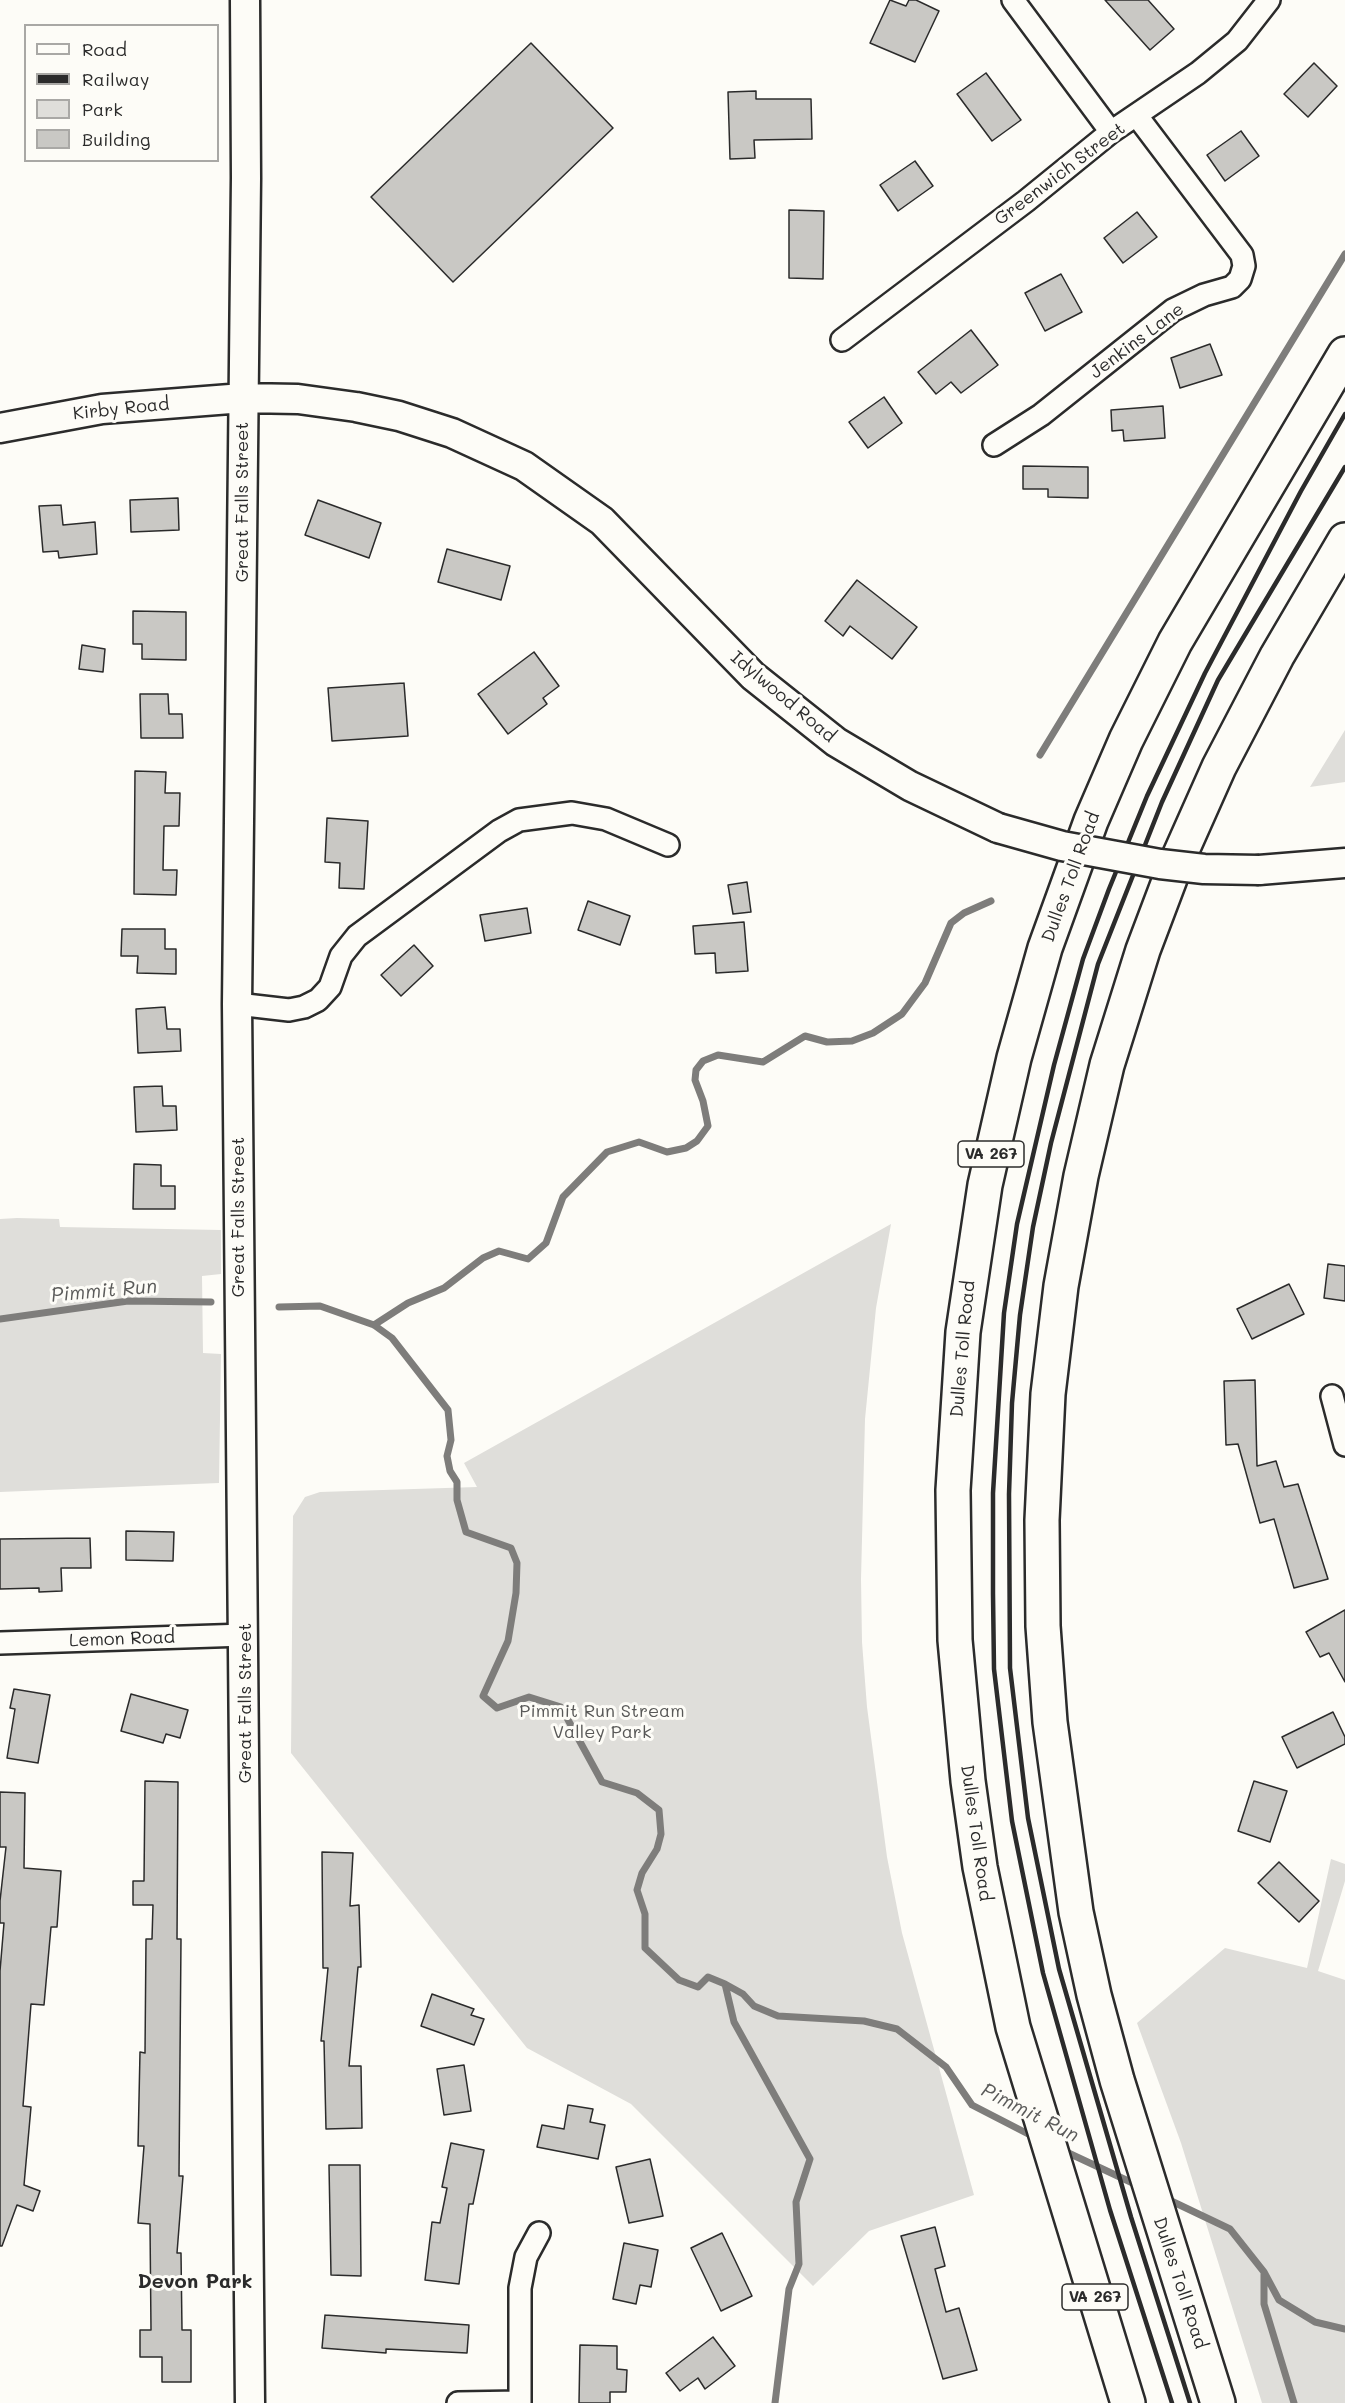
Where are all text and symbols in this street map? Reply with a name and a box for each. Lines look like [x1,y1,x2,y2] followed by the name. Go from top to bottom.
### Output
[24,24,219,162] legend
[82,37,127,61] text: Road
[82,67,149,91] text: Railway
[82,97,123,121] text: Park
[990,118,1130,230] street label: Greenwich Street
[82,127,150,151] text: Building
[1086,299,1188,383] street label: Jenkins Lane
[72,393,170,425] street label: Kirby Road
[231,422,253,582] street label: Great Falls Street
[726,647,840,747] street label: Idylwood Road
[1037,809,1105,945] street label: Dulles Toll Road
[227,1137,249,1297] street label: Great Falls Street
[958,1141,1024,1167] road number: VA 267
[50,1274,158,1308] water label: Pimmit Run
[946,1280,980,1418] street label: Dulles Toll Road
[234,1623,256,1783] street label: Great Falls Street
[69,1626,175,1652] street label: Lemon Road
[519,1700,685,1742] park label: Pimmit Run Stream Valley Park
[956,1764,996,1902] street label: Dulles Toll Road
[977,2078,1083,2148] water label: Pimmit Run
[1149,2214,1211,2352] street label: Dulles Toll Road
[137,2270,253,2294] district label: Devon Park
[1062,2284,1128,2310] road number: VA 267

